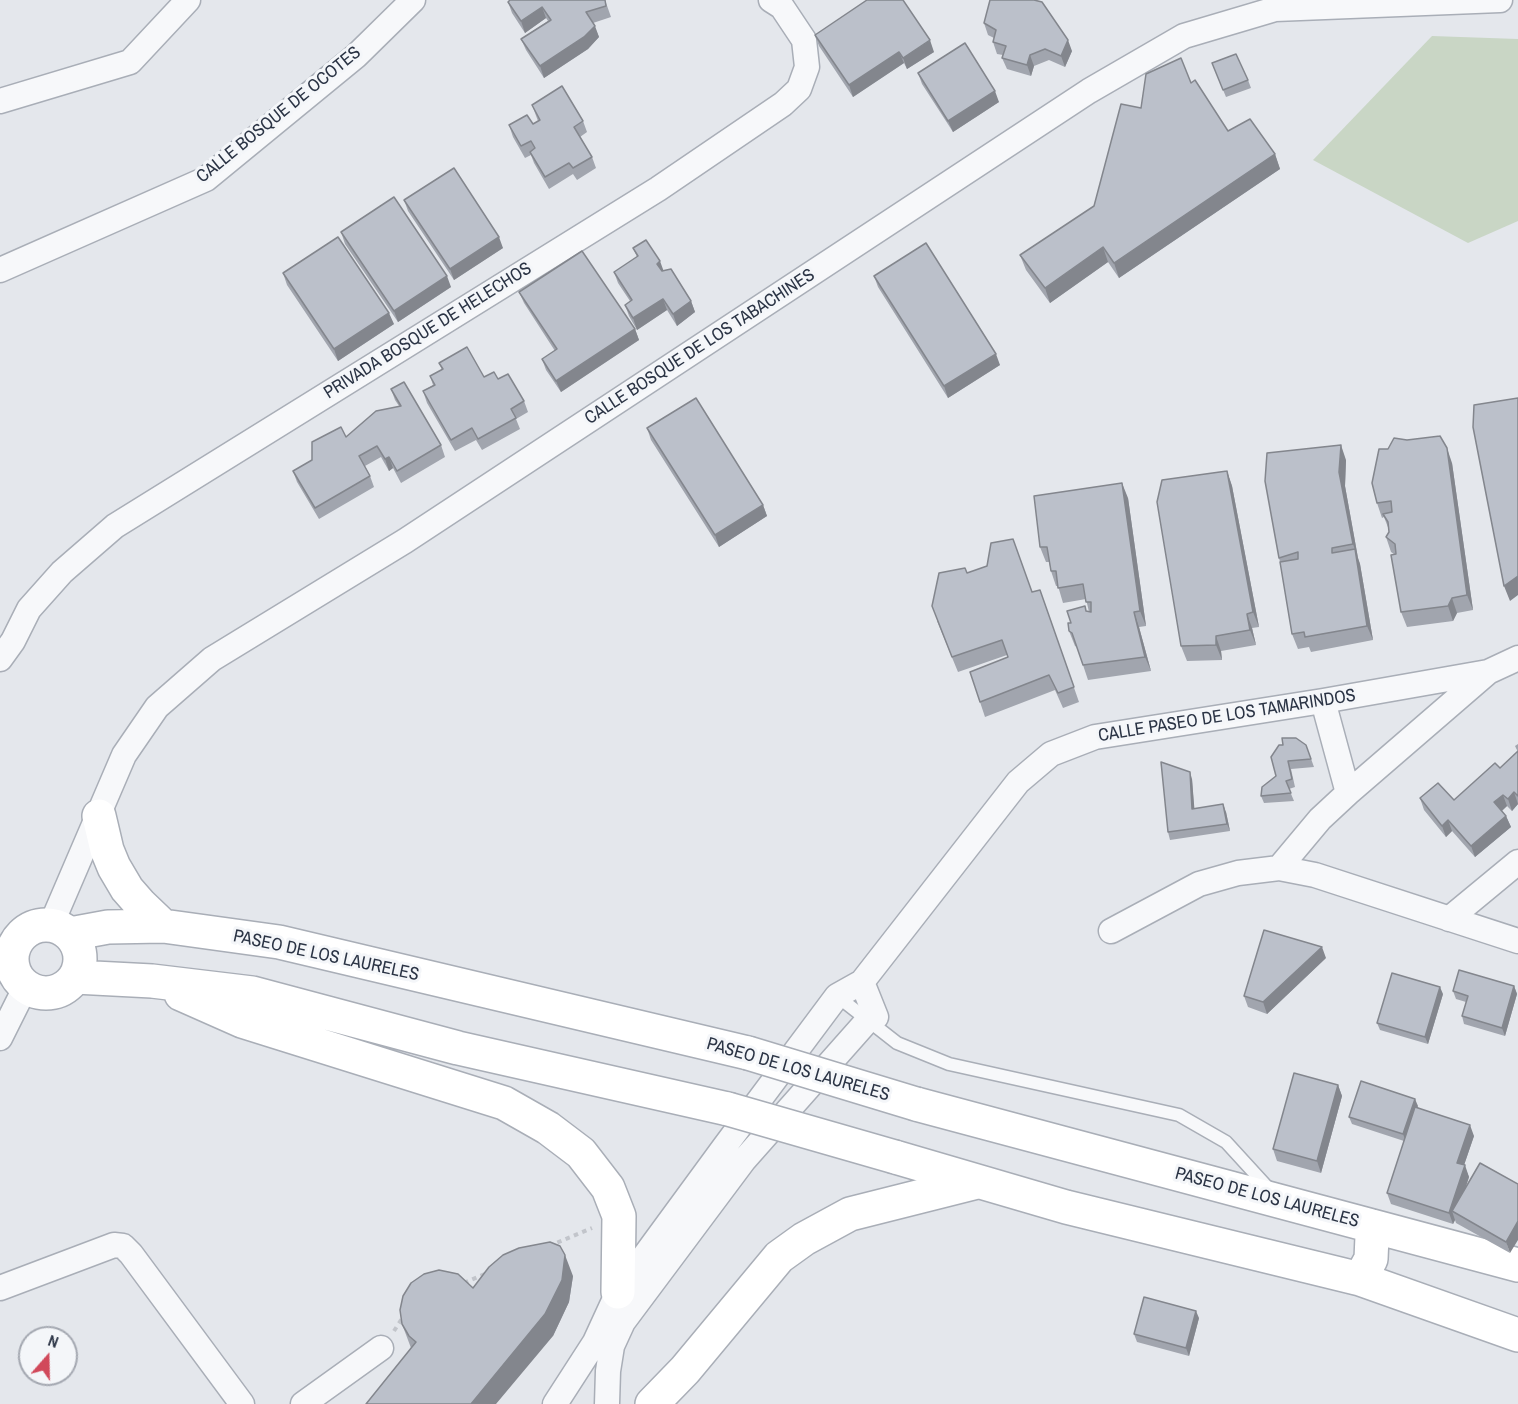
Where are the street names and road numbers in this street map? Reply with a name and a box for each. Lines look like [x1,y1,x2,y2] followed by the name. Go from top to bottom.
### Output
[193,42,365,188] street label: CALLE BOSQUE DE OCOTES
[320,258,536,404] street label: PRIVADA BOSQUE DE HELECHOS
[581,265,819,429] street label: CALLE BOSQUE DE LOS TABACHINES
[1097,685,1357,747] street label: CALLE PASEO DE LOS TAMARINDOS
[231,926,421,986] street label: PASEO DE LOS LAURELES
[704,1034,892,1106] street label: PASEO DE LOS LAURELES
[1173,1163,1361,1233] street label: PASEO DE LOS LAURELES

